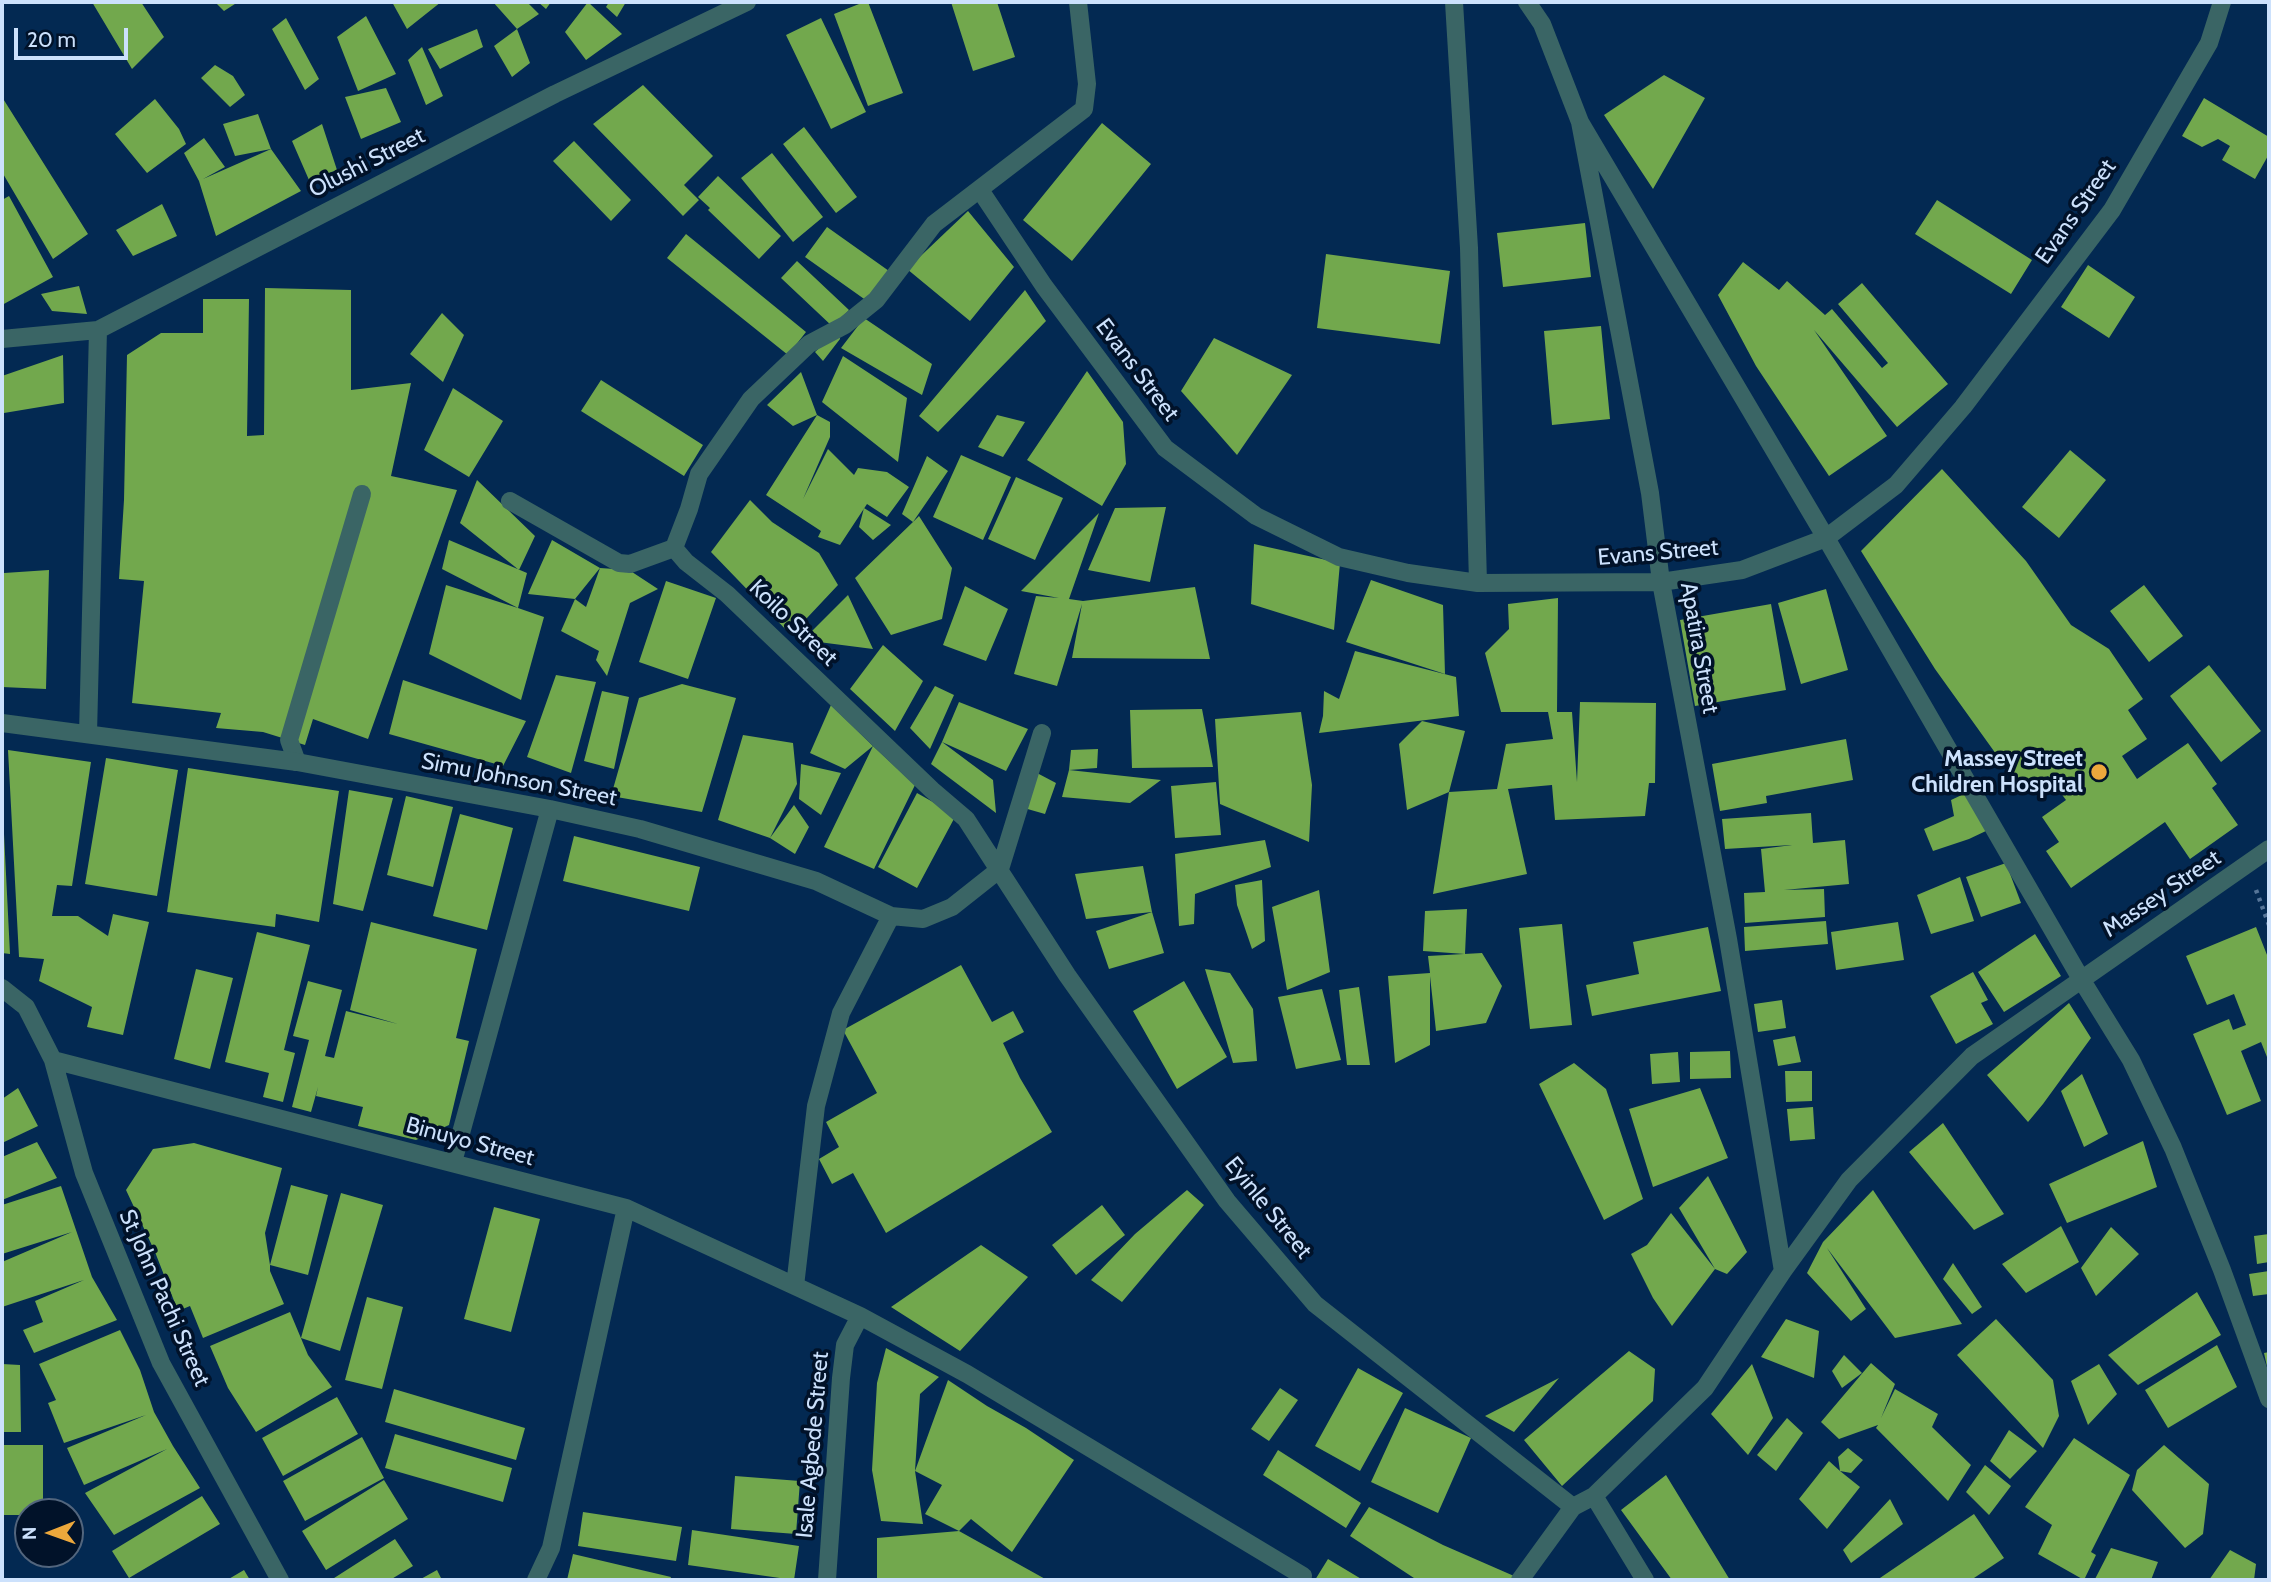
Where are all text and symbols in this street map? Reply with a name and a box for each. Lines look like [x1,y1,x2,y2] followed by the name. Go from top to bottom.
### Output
[18,14,131,58] scale bar
[27,27,76,52] text: 20 m
[305,122,429,204] street label: Olushi Street
[2030,154,2122,270] street label: Evans Street
[1089,313,1185,427] street label: Evans Street
[1596,534,1720,572] street label: Evans Street
[743,574,843,672] street label: Koilo Street
[1674,580,1724,716] street label: Apatira Street
[1911,745,2083,799] place label: Massey Street Children Hospital
[419,748,619,812] street label: Simu Johnson Street
[2089,762,2109,782] marker: Massey Street Children Hospital
[2098,844,2226,944] street label: Massey Street
[403,1112,537,1172] street label: Binuyo Street
[1219,1151,1317,1265] street label: Eyinle Street
[113,1205,215,1391] street label: St John Pachi Street
[791,1351,835,1539] street label: Isale Agbede Street
[14,1498,84,1568] north arrow
[18,1526,41,1540] text: N

